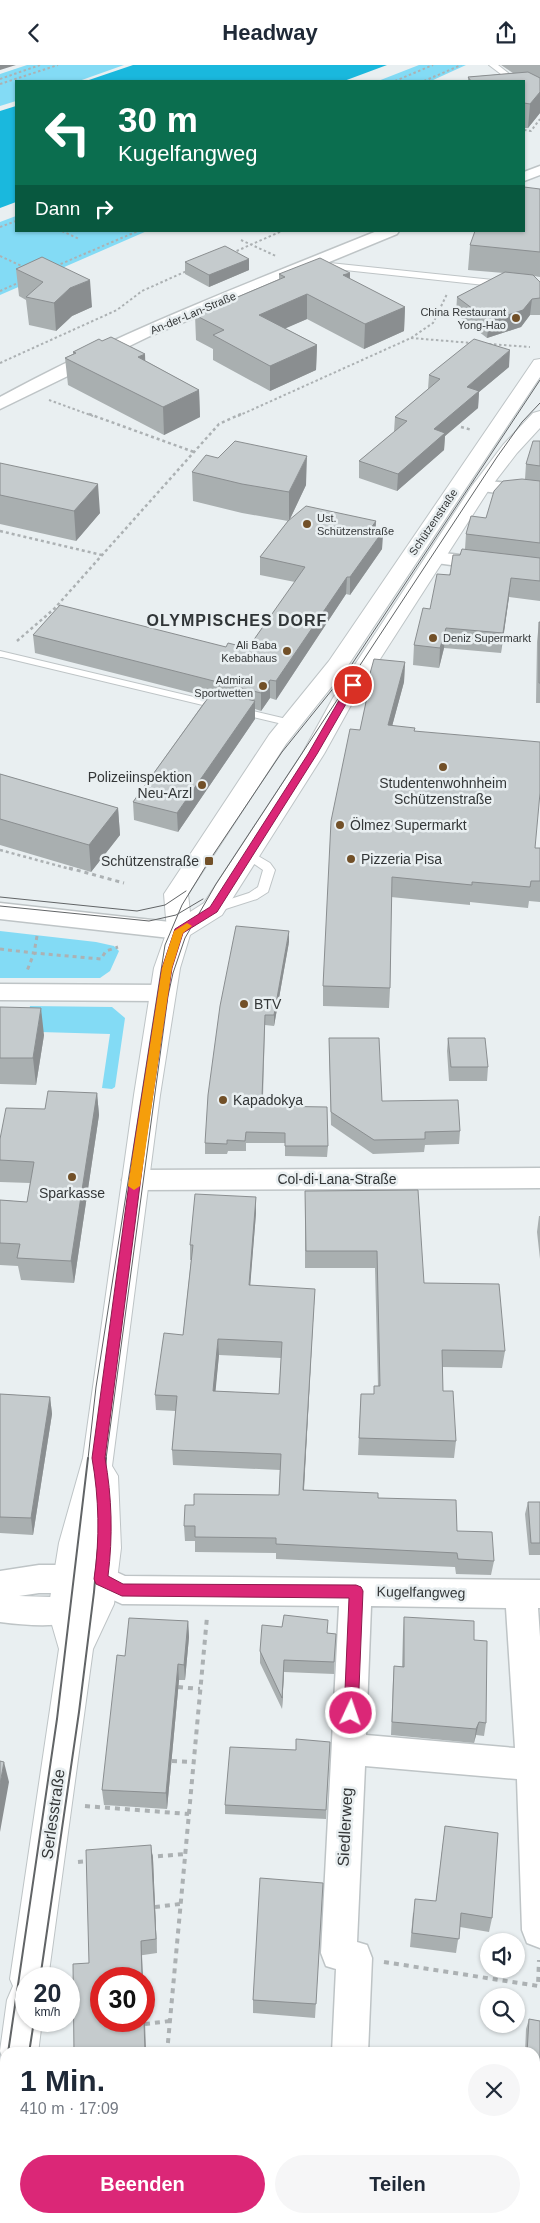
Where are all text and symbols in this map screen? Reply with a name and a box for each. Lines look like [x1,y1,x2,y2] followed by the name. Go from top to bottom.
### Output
[20,19,48,47] icon: back
[492,19,520,47] icon: share
[222,20,318,45] text: Headway
[35,100,100,165] icon: left
[118,100,198,139] text: 30 m
[118,141,257,166] text: Kugelfangweg
[90,195,118,223] icon: right
[35,198,80,219] text: Dann
[148,290,238,336] street label: An-der-Lan-Straße
[420,306,506,331] place label: China Restaurant Yong-Hao
[510,312,522,324] marker: China Restaurant Yong-Hao
[406,487,460,557] street label: Schützenstraße
[317,512,394,537] place label: Ust. Schützenstraße
[301,518,313,530] marker: Ust. Schützenstraße
[147,612,327,629] district label: OLYMPISCHES DORF
[427,632,439,644] marker: Deniz Supermarkt
[443,632,531,644] place label: Deniz Supermarkt
[221,639,278,664] place label: Ali Baba Kebabhaus
[281,645,293,657] marker: Ali Baba Kebabhaus
[332,664,374,706] pin
[339,671,367,699] icon: arrive
[194,674,253,699] place label: Admiral Sportwetten
[257,680,269,692] marker: Admiral Sportwetten
[437,761,449,773] marker: Studentenwohnheim Schützenstraße
[88,769,192,801] place label: Polizeiinspektion Neu-Arzl
[379,775,507,807] place label: Studentenwohnheim Schützenstraße
[196,779,208,791] marker: Polizeiinspektion Neu-Arzl
[350,816,467,833] place label: Ölmez Supermarkt
[334,819,346,831] marker: Ölmez Supermarkt
[361,851,442,867] place label: Pizzeria Pisa
[101,853,199,869] place label: Schützenstraße
[345,853,357,865] marker: Pizzeria Pisa
[203,855,215,867] marker: Schützenstraße
[254,996,282,1012] place label: BTV
[238,998,250,1010] marker: BTV
[233,1092,303,1108] place label: Kapadokya
[217,1094,229,1106] marker: Kapadokya
[66,1171,78,1183] marker: Sparkasse
[277,1171,397,1187] street label: Col-di-Lana-Straße
[39,1185,105,1201] place label: Sparkasse
[376,1583,466,1601] street label: Kugelfangweg
[324,1686,376,1738] position arrow
[38,1768,68,1860] street label: Serlesstraße
[334,1787,356,1867] street label: Siedlerweg
[480,1933,525,2033] map controls
[480,1933,525,1978] button: sound
[90,1967,155,2032] speed limit sign: 30
[34,1979,61,2007] text: 20
[480,1988,525,2033] button: search
[34,2005,61,2019] text: km/h
[20,2064,105,2097] text: 1 Min.
[468,2064,520,2116] button: close
[20,2100,119,2117] text: 410 m · 17:09
[20,2155,265,2213] button: Beenden
[275,2155,520,2213] button: Teilen

